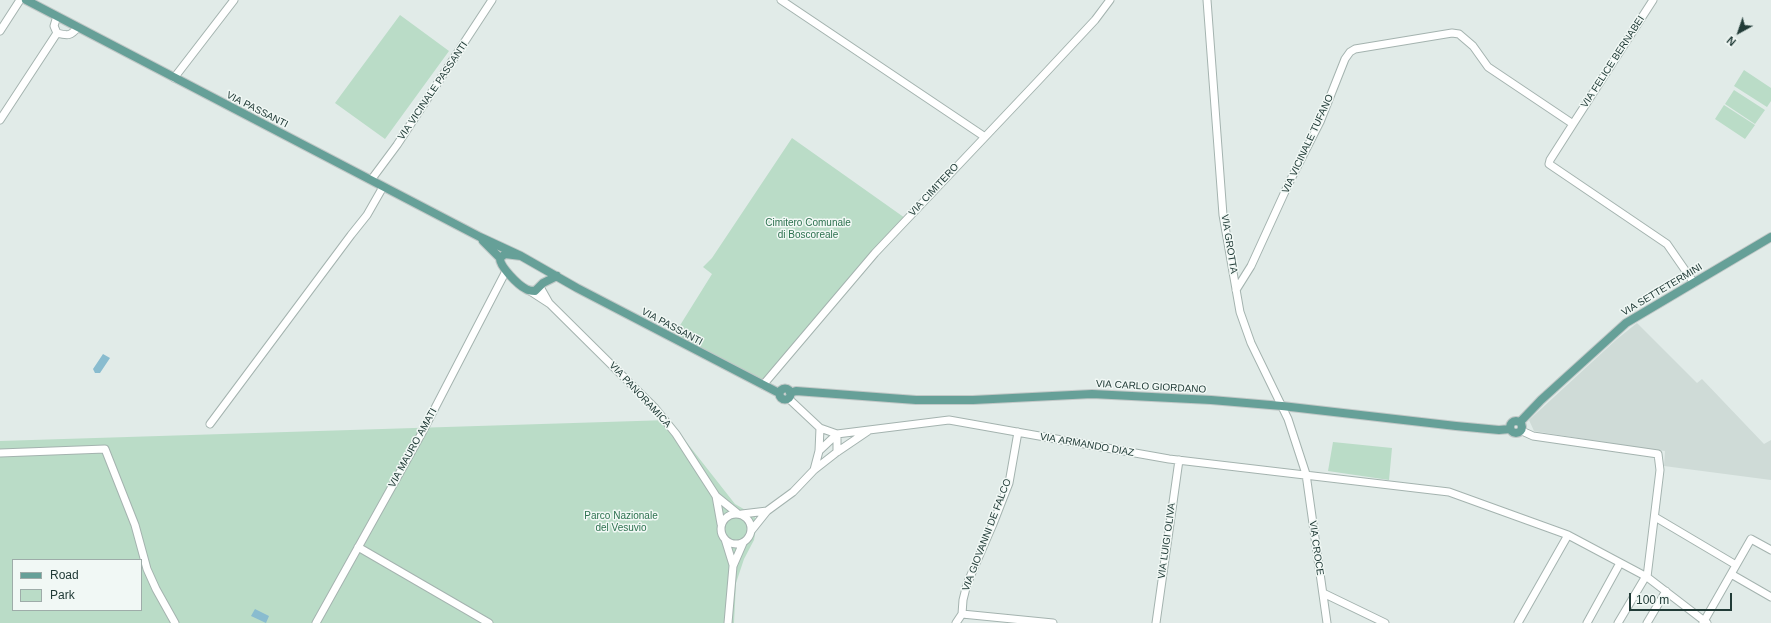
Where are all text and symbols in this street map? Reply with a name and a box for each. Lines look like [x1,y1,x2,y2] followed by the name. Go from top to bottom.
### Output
[1719,12,1759,52] north arrow
[1579,14,1647,110] street label: VIA FELICE BERNABEI
[1724,34,1738,48] text: N
[396,40,470,142] street label: VIA VICINALE PASSANTI
[224,89,290,131] street label: VIA PASSANTI
[1280,93,1336,195] street label: VIA VICINALE TUFANO
[906,161,962,219] street label: VIA CIMITERO
[1218,214,1240,274] street label: VIA GROTTA
[765,217,851,240] park label: Cimitero Comunale di Boscoreale
[1619,261,1705,319] street label: VIA SETTETERMINI
[639,306,705,348] street label: VIA PASSANTI
[606,360,674,430] street label: VIA PANORAMICA
[1095,378,1207,396] street label: VIA CARLO GIORDANO
[386,406,440,490] street label: VIA MAURO AMATI
[1039,431,1135,459] street label: VIA ARMANDO DIAZ
[960,477,1014,593] street label: VIA GIOVANNI DE FALCO
[1156,502,1178,580] street label: VIA LUIGI OLIVA
[584,510,658,534] park label: Parco Nazionale del Vesuvio
[1306,520,1326,576] street label: VIA CROCE
[12,559,142,611] legend
[50,568,79,582] text: Road
[1631,585,1734,611] scale bar
[50,588,75,602] text: Park
[1636,593,1669,607] text: 100 m

